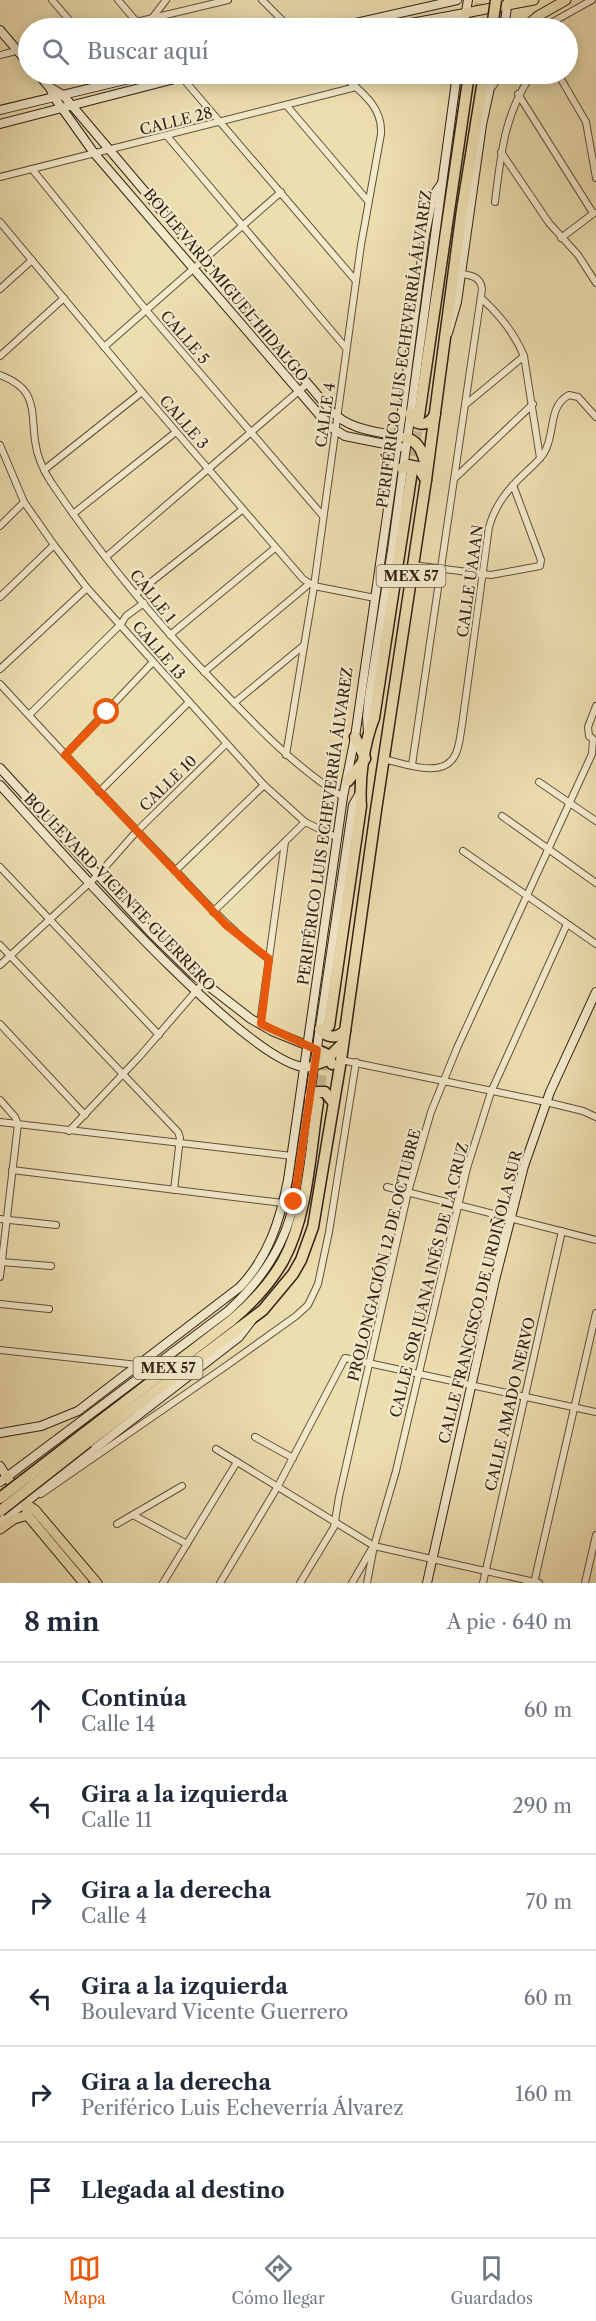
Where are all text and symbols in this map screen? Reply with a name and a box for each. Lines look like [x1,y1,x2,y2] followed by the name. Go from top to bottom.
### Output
[18,18,578,84] search box
[39,35,72,68] icon: search
[87,38,209,65] text: Buscar aquí
[138,103,214,139] street label: CALLE 28
[140,185,312,385] street label: BOULEVARD MIGUEL HIDALGO
[372,189,436,509] street label: PERIFÉRICO LUIS ECHEVERRÍA ÁLVAREZ
[157,306,213,368] street label: CALLE 5
[311,381,339,449] street label: CALLE 4
[156,391,212,453] street label: CALLE 3
[453,523,487,639] street label: CALLE UAAAN
[376,565,446,587] road number: MEX 57
[126,566,181,627] street label: CALLE 1
[128,617,190,683] street label: CALLE 13
[293,666,357,986] street label: PERIFÉRICO LUIS ECHEVERRÍA ÁLVAREZ
[93,698,119,724] route start
[135,751,201,815] street label: CALLE 10
[20,789,220,995] street label: BOULEVARD VICENTE GUERRERO
[343,1127,425,1383] street label: PROLONGACIÓN 12 DE OCTUBRE
[386,1140,472,1420] street label: CALLE SOR JUANA INÉS DE LA CRUZ
[434,1147,526,1446] street label: CALLE FRANCISCO DE URDIÑOLA SUR
[280,1188,306,1214] route end
[481,1315,539,1493] street label: CALLE AMADO NERVO
[134,1357,202,1379] road number: MEX 57
[24,1606,100,1638] text: 8 min
[447,1610,572,1634] text: A pie · 640 m
[81,1685,187,1712] text: Continúa
[24,1694,57,1727] icon: ahead
[524,1698,572,1722] text: 60 m
[81,1712,155,1736] text: Calle 14
[81,1781,288,1808] text: Gira a la izquierda
[24,1790,57,1823] icon: left
[512,1794,572,1818] text: 290 m
[81,1808,152,1832] text: Calle 11
[81,1877,271,1904] text: Gira a la derecha
[24,1886,57,1919] icon: right
[526,1890,572,1914] text: 70 m
[81,1904,147,1928] text: Calle 4
[81,1973,288,2000] text: Gira a la izquierda
[24,1982,57,2015] icon: left
[524,1986,572,2010] text: 60 m
[81,2000,348,2024] text: Boulevard Vicente Guerrero
[81,2069,271,2096] text: Gira a la derecha
[24,2078,57,2111] icon: right
[515,2082,572,2106] text: 160 m
[81,2096,404,2120] text: Periférico Luis Echeverría Álvarez
[24,2174,57,2207] icon: arrive
[81,2177,285,2204] text: Llegada al destino
[63,2252,106,2308] tab: Mapa
[232,2252,325,2308] tab: Cómo llegar
[451,2252,533,2308] tab: Guardados

